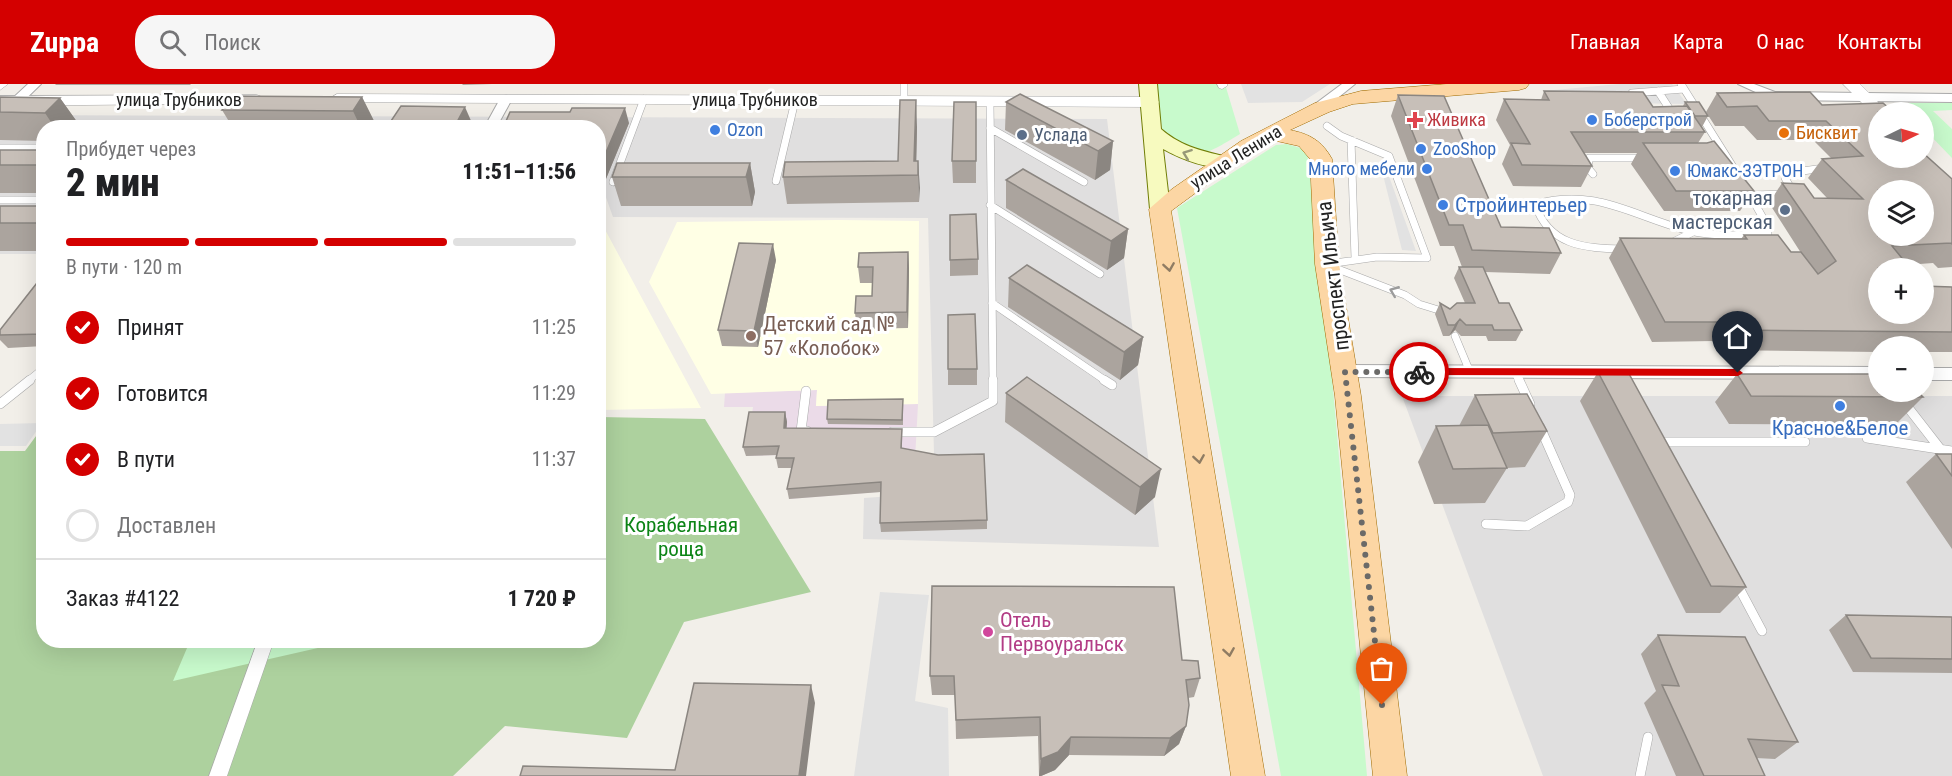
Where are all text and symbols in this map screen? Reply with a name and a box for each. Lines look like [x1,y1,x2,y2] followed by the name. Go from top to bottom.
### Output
[135,15,555,69] search box
[30,26,99,59] text: Zuppa
[156,26,189,59] icon: search
[204,30,261,55] text: Поиск
[1570,30,1640,54] text: Главная
[1673,30,1723,54] text: Карта
[1756,30,1804,54] text: О нас
[1837,30,1922,54] text: Контакты
[116,89,242,110] street label: улица Трубников
[692,89,818,110] street label: улица Трубников
[1868,102,1934,168] north arrow
[1868,102,1934,402] map controls
[1427,109,1486,130] place label: Живика
[1604,109,1692,130] place label: Боберстрой
[1408,113,1422,127] marker: Живика
[1585,113,1599,127] marker: Боберстрой
[727,119,763,140] place label: Ozon
[1186,120,1285,193] street label: улица Ленина
[1796,122,1858,143] place label: Бисквит
[708,123,722,137] marker: Ozon
[1034,124,1088,145] place label: Услада
[1777,126,1791,140] marker: Бисквит
[1015,128,1029,142] marker: Услада
[66,137,196,161] text: Прибудет через
[1433,138,1496,159] place label: ZooShop
[1414,142,1428,156] marker: ZooShop
[1182,149,1193,161] one-way arrow
[1308,158,1415,179] place label: Много мебели
[462,159,576,184] text: 11:51–11:56
[66,160,160,206] text: 2 мин
[1687,160,1803,181] place label: Юмакс-ЗЭТРОН
[1420,162,1434,176] marker: Много мебели
[1668,164,1682,178] marker: Юмакс-ЗЭТРОН
[1868,180,1934,246] button: layers
[1671,186,1773,234] place label: токарная мастерская
[1455,193,1587,217] place label: Стройинтерьер
[1436,198,1450,212] marker: Стройинтерьер
[1312,200,1354,352] street label: проспект Ильича
[1778,203,1792,217] marker: токарная мастерская
[66,255,182,279] text: В пути · 120 m
[1868,258,1934,324] button: +
[1162,262,1174,271] one-way arrow
[1389,286,1400,298] one-way arrow
[66,311,99,344] icon: check
[1712,311,1763,373] pin
[763,312,895,360] place label: Детский сад № 57 «Колобок»
[117,315,184,340] text: Принят
[532,315,576,339] text: 11:25
[1721,320,1754,353] icon: home
[744,329,758,343] marker: Детский сад № 57 «Колобок»
[1868,336,1934,402] button: −
[1389,342,1449,402] courier
[1403,356,1436,389] icon: bike
[66,377,99,410] icon: check
[117,381,208,406] text: Готовится
[532,381,576,405] text: 11:29
[1833,399,1847,413] marker: Красное&Белое
[1772,416,1908,440] place label: Красное&Белое
[66,443,99,476] icon: check
[117,447,175,472] text: В пути
[532,447,576,471] text: 11:37
[1192,455,1204,464] one-way arrow
[117,513,216,538] text: Доставлен
[624,513,738,561] park label: Корабельная роща
[66,586,179,611] text: Заказ #4122
[508,586,576,611] text: 1 720 ₽
[1000,608,1124,656] place label: Отель Первоуральск
[981,625,995,639] marker: Отель Первоуральск
[1356,643,1407,705] pin
[1222,647,1234,657] one-way arrow
[1365,652,1398,685] icon: bag

